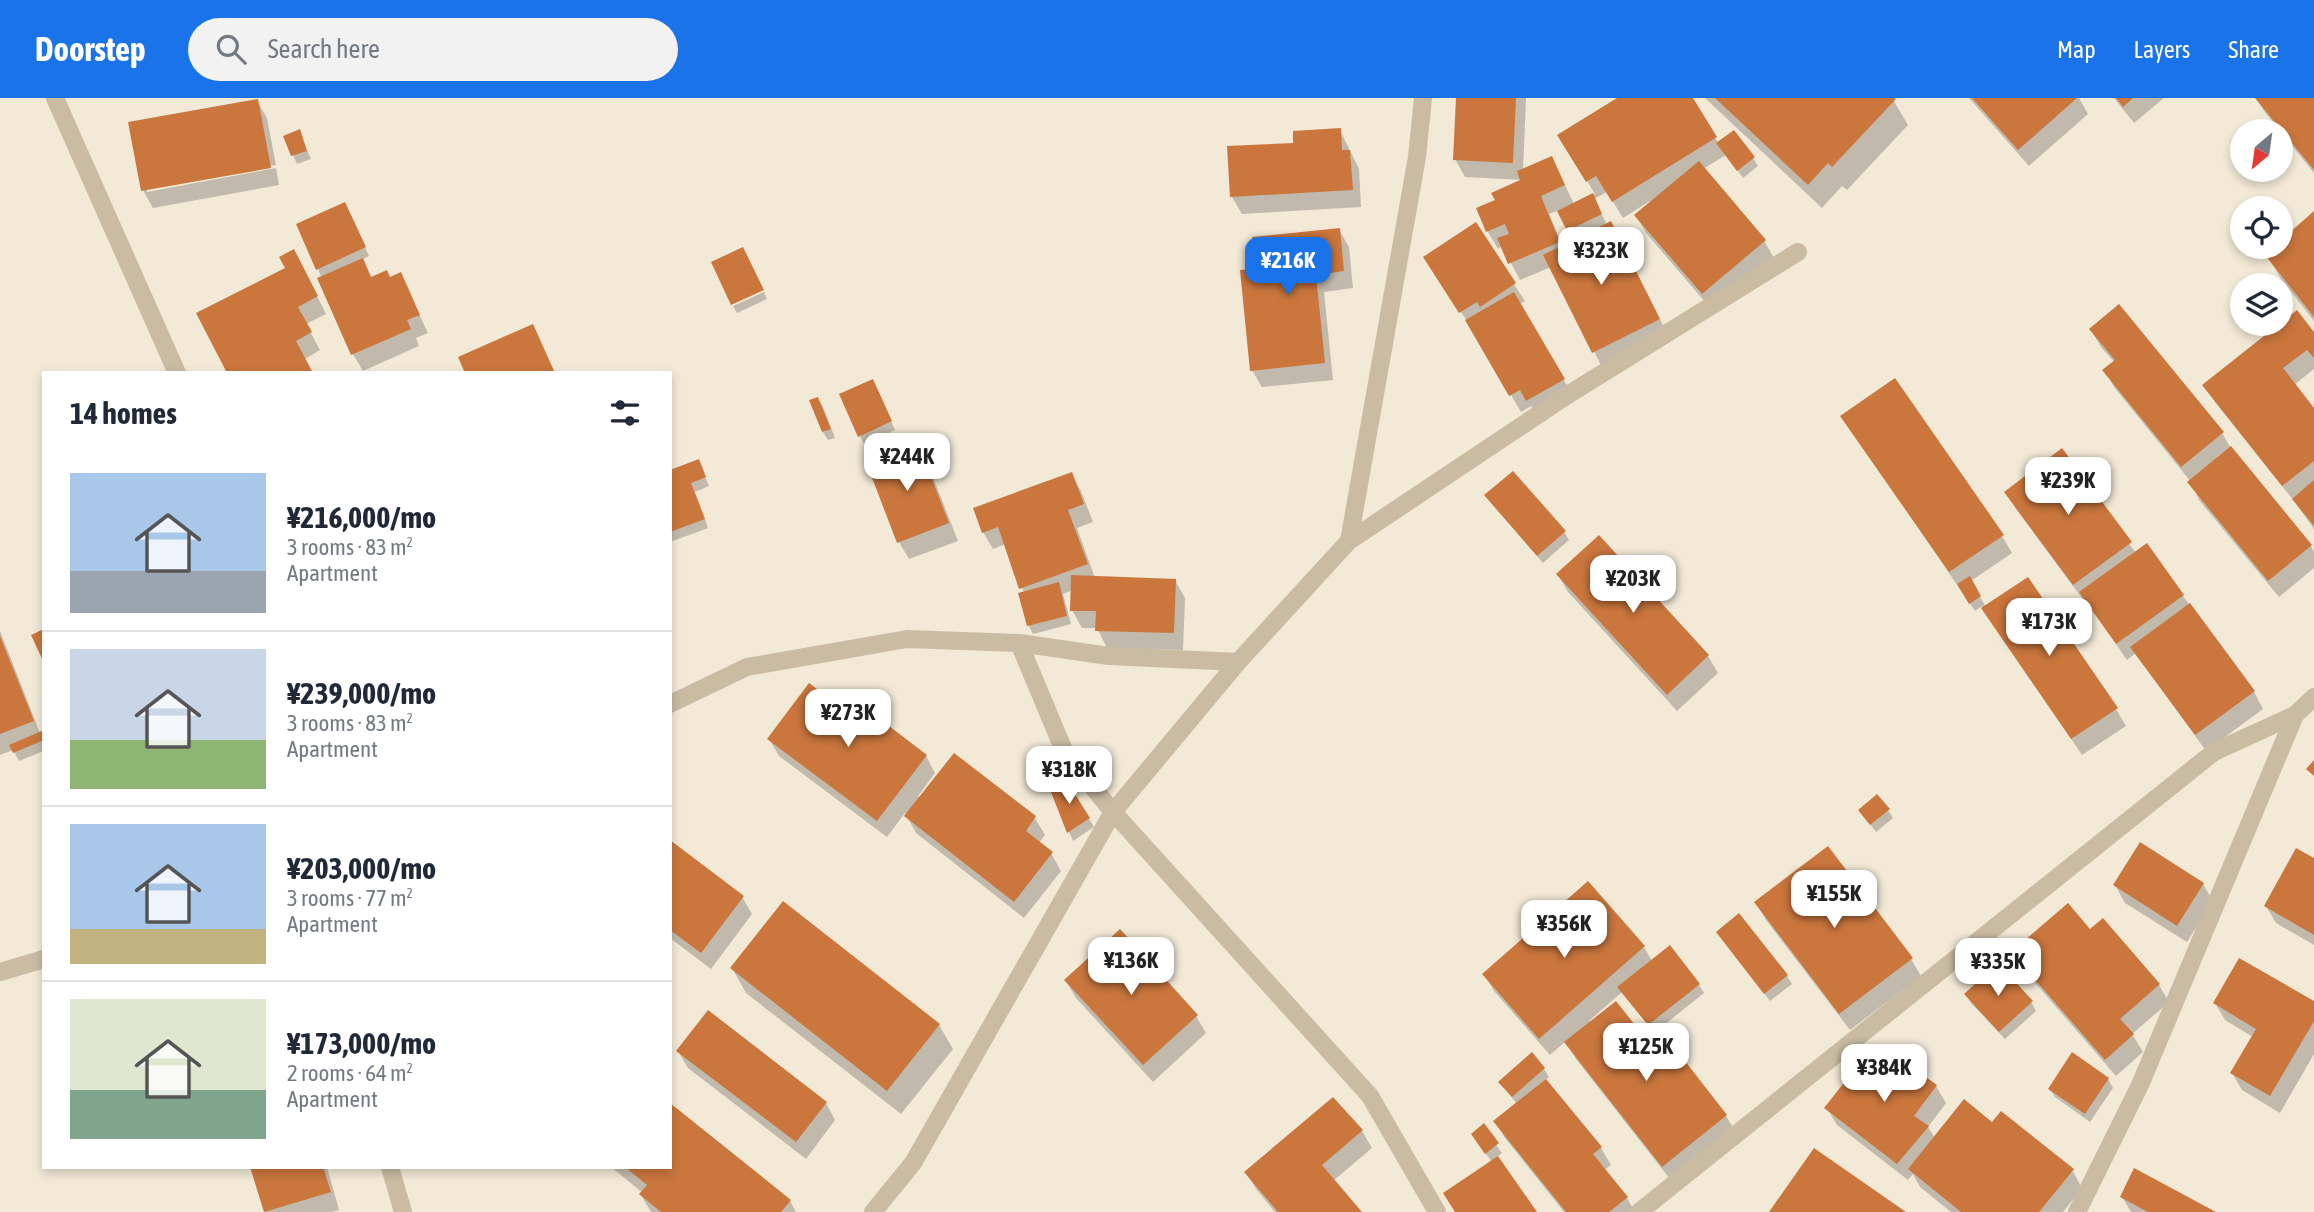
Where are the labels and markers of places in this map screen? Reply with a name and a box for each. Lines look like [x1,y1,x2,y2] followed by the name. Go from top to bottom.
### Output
[1552,228,1650,287] pin: ¥323K
[1239,238,1337,297] pin: ¥216K
[858,434,956,493] pin: ¥244K
[2019,458,2117,517] pin: ¥239K
[1584,556,1682,615] pin: ¥203K
[2000,598,2098,658] pin: ¥173K
[799,690,897,749] pin: ¥273K
[1020,746,1118,806] pin: ¥318K
[1785,870,1883,930] pin: ¥155K
[1515,900,1613,960] pin: ¥356K
[1082,937,1180,997] pin: ¥136K
[1949,939,2047,998] pin: ¥335K
[1597,1024,1695,1083] pin: ¥125K
[1835,1044,1933,1104] pin: ¥384K

